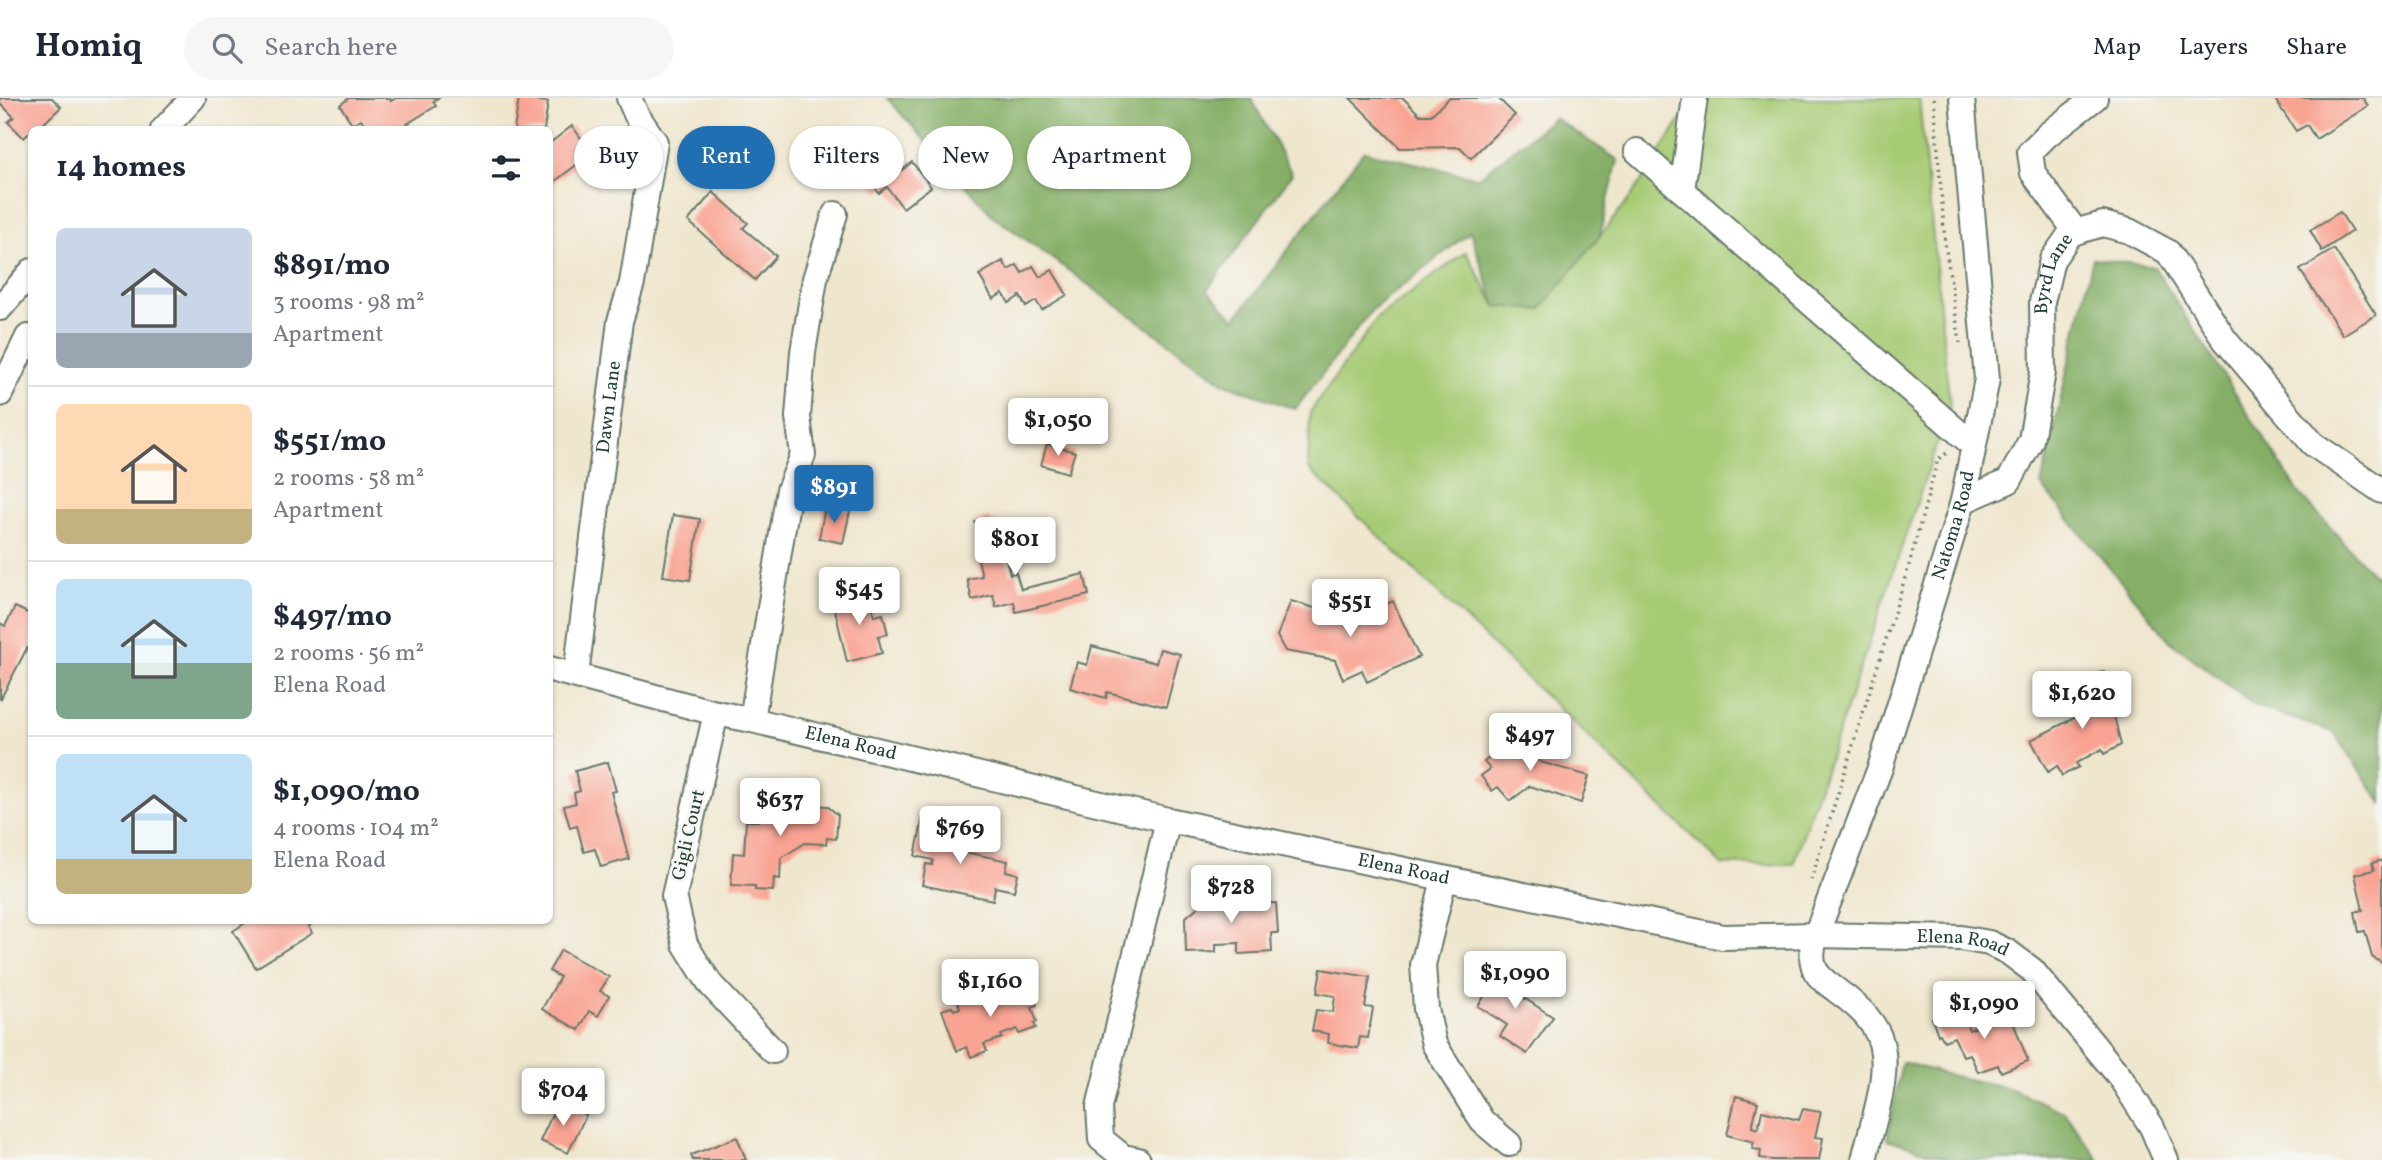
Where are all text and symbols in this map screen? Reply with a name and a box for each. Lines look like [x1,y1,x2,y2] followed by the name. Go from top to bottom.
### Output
[184,17,674,80] search box
[35,25,142,71] text: Homiq
[208,29,246,67] icon: search
[264,30,397,66] text: Search here
[2093,31,2141,65] text: Map
[2179,31,2248,65] text: Layers
[2286,31,2347,65] text: Share
[574,126,663,189] chip: Buy
[677,126,775,189] chip: Rent
[789,126,904,189] chip: Filters
[918,126,1013,189] chip: New
[1027,126,1191,189] chip: Apartment
[56,147,186,189] text: 14 homes
[487,149,525,187] icon: filters
[2029,228,2080,314] street label: Byrd Lane
[273,245,390,287] text: $891/mo
[112,256,196,340] icon: home
[273,287,425,319] text: 3 rooms · 98 m²
[273,319,384,351] text: Apartment
[591,359,628,455] street label: Dawn Lane
[1001,398,1115,458] pin: $1,050
[1024,405,1092,437] text: $1,050
[273,421,386,463] text: $551/mo
[112,432,196,516] icon: home
[273,463,424,495] text: 2 rooms · 58 m²
[793,466,875,525] pin: $891
[1926,468,1982,583] street label: Natoma Road
[810,472,858,504] text: $891
[273,495,384,527] text: Apartment
[974,518,1056,577] pin: $801
[991,524,1039,556] text: $801
[818,568,900,627] pin: $545
[835,574,883,606] text: $545
[1309,580,1391,639] pin: $551
[1328,586,1372,618] text: $551
[273,596,392,638] text: $497/mo
[112,607,196,691] icon: home
[273,638,424,670] text: 2 rooms · 56 m²
[273,670,386,702] text: Elena Road
[2025,672,2139,731] pin: $1,620
[2048,678,2116,710] text: $1,620
[1489,714,1571,773] pin: $497
[802,720,899,767] street label: Elena Road
[1505,720,1555,752] text: $497
[273,771,420,813] text: $1,090/mo
[739,778,821,838] pin: $637
[112,782,196,866] icon: home
[756,785,804,817] text: $637
[666,787,712,883] street label: Gigli Court
[919,806,1001,866] pin: $769
[273,813,439,845] text: 4 rooms · 104 m²
[936,813,984,845] text: $769
[273,845,386,877] text: Elena Road
[1355,847,1452,892] street label: Elena Road
[1190,866,1272,925] pin: $728
[1207,872,1255,904] text: $728
[1916,924,2013,964] street label: Elena Road
[1458,951,1572,1011] pin: $1,090
[1480,958,1550,990] text: $1,090
[933,960,1047,1019] pin: $1,160
[958,966,1022,998] text: $1,160
[1927,982,2041,1041] pin: $1,090
[1949,988,2019,1020] text: $1,090
[522,1068,604,1128] pin: $704
[538,1075,588,1107] text: $704

